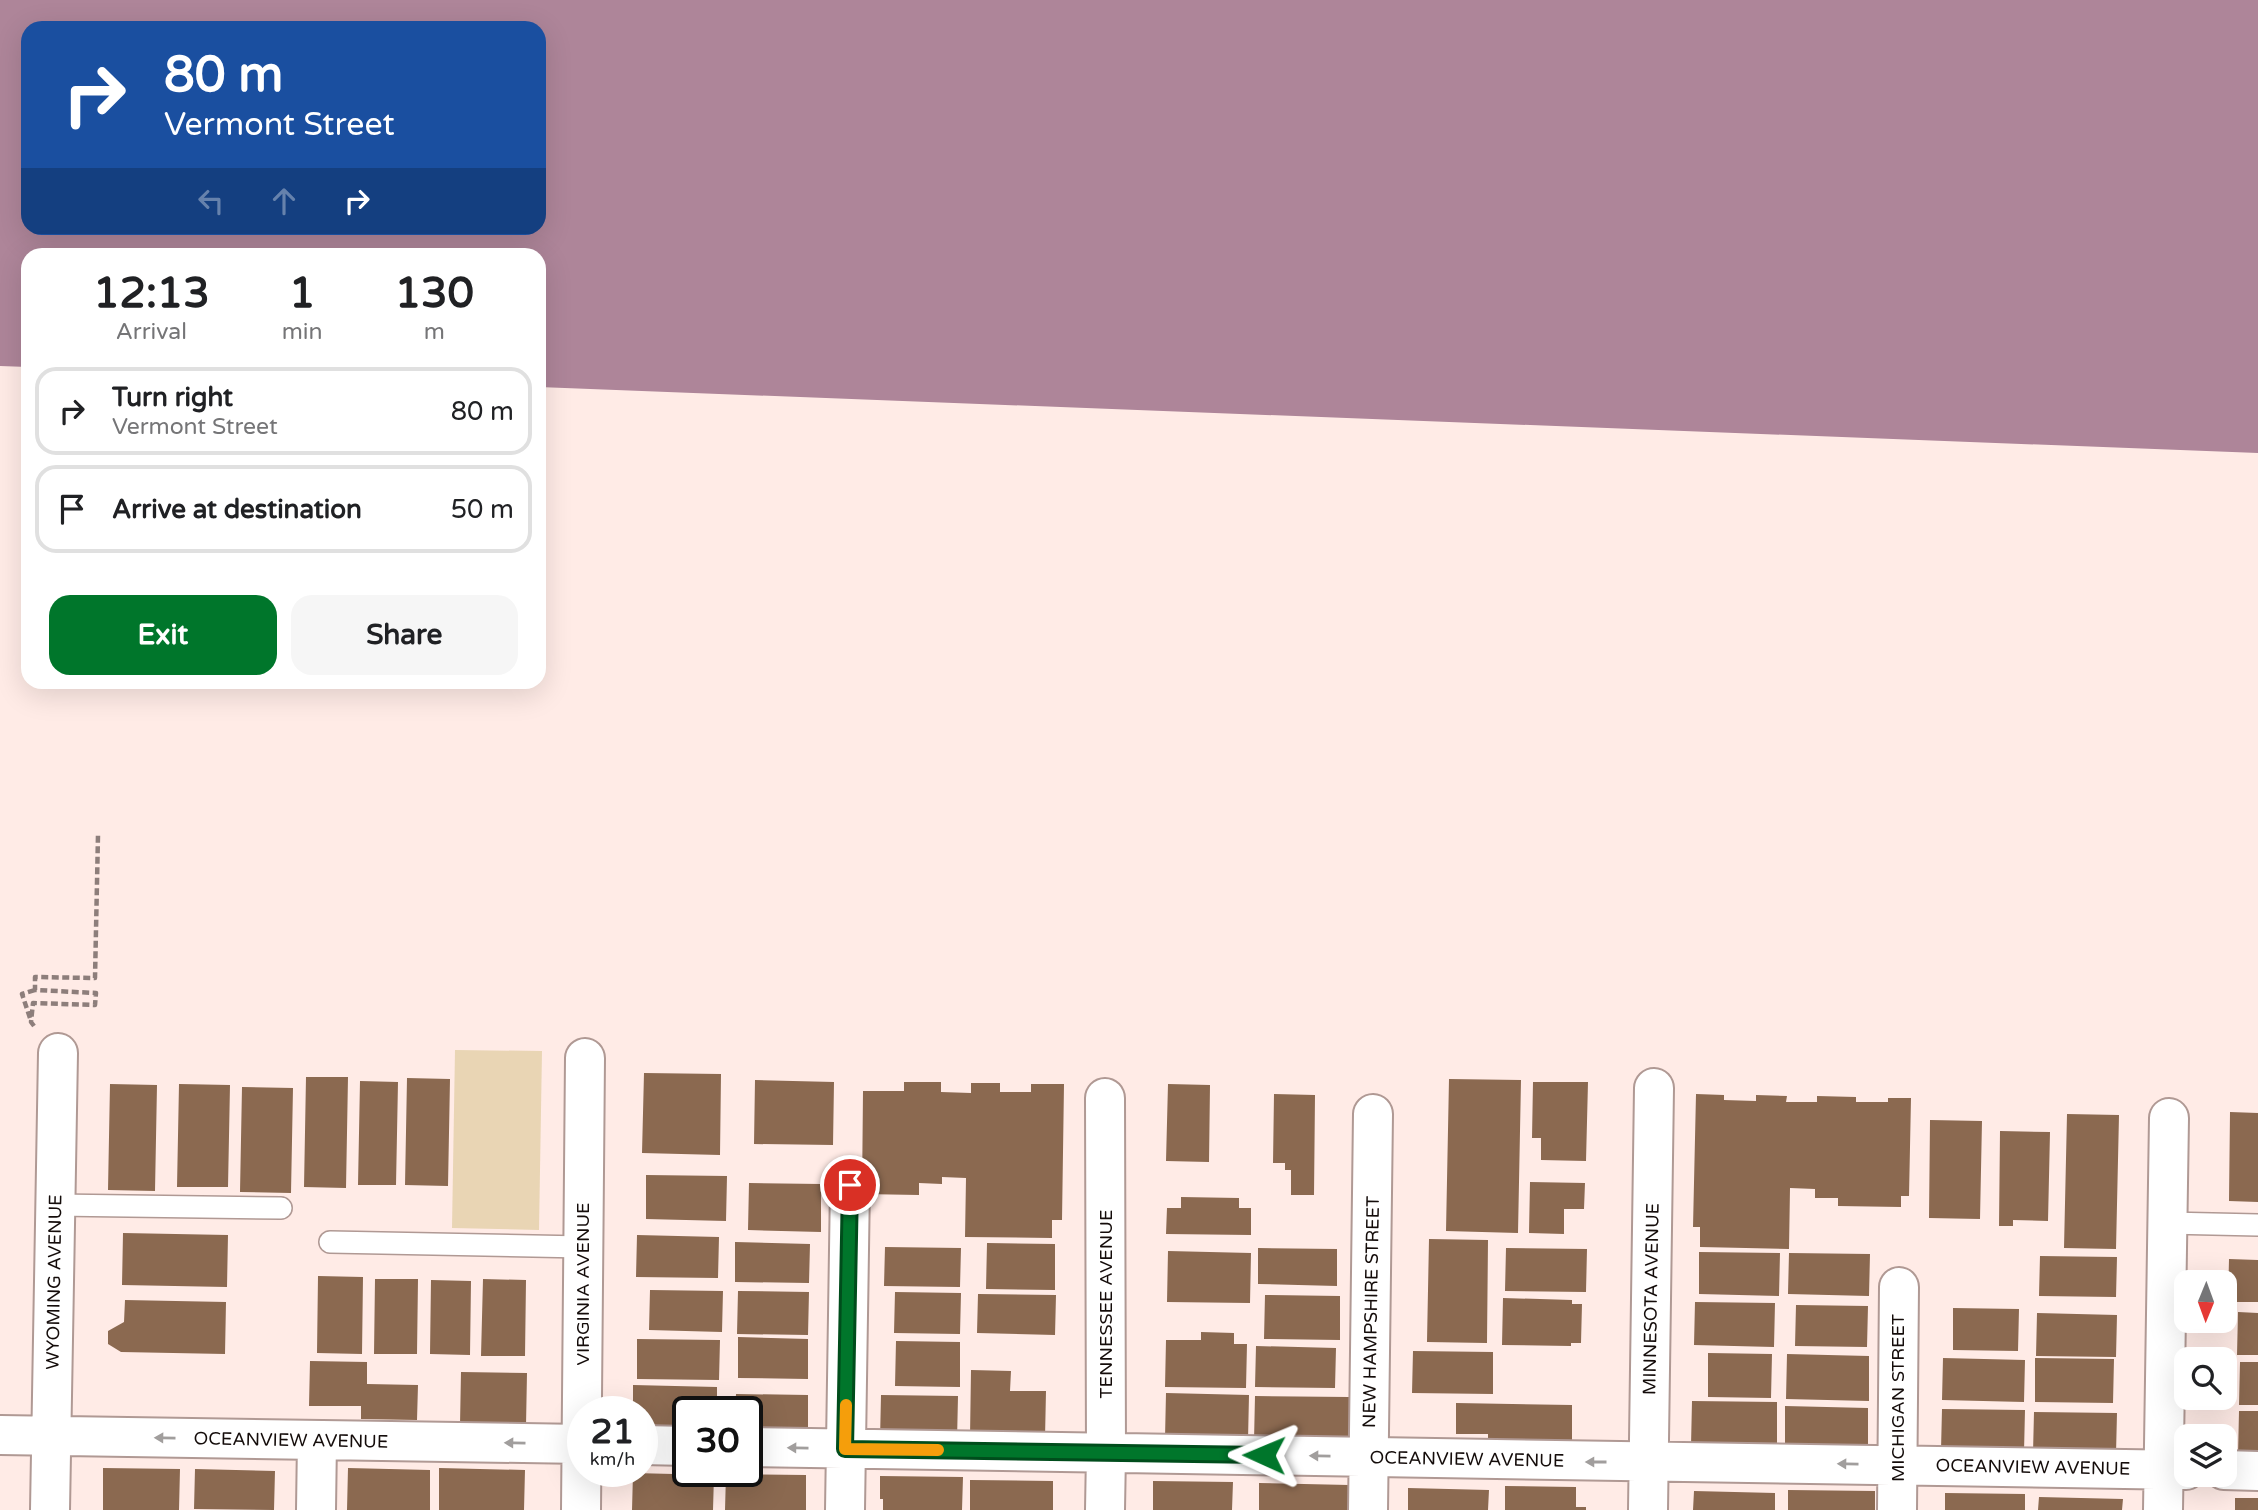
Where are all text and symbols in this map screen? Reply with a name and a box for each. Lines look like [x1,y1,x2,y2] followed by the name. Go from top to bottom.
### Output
[164,46,283,105] text: 80 m
[49,49,140,140] icon: right
[164,106,395,144] text: Vermont Street
[192,182,230,220] icon: left
[265,182,303,220] icon: ahead
[338,182,376,220] icon: right
[93,268,210,319] text: 12:13
[289,268,315,319] text: 1
[395,268,474,319] text: 130
[116,318,187,346] text: Arrival
[282,318,323,346] text: min
[424,318,445,346] text: m
[112,382,233,413] text: Turn right
[53,392,91,430] icon: right
[451,396,514,427] text: 80 m
[112,413,278,441] text: Vermont Street
[53,490,91,528] icon: arrive
[112,494,362,525] text: Arrive at destination
[451,494,514,525] text: 50 m
[49,595,277,675] button: Exit
[291,595,518,675] button: Share
[820,1155,880,1215] pin
[831,1166,869,1204] icon: arrive
[41,1194,67,1370] street label: WYOMING AVENUE
[1358,1196,1384,1428] street label: NEW HAMPSHIRE STREET
[572,1202,594,1366] street label: VIRGINIA AVENUE
[1638,1203,1664,1395] street label: MINNESOTA AVENUE
[1095,1210,1117,1398] street label: TENNESSEE AVENUE
[2174,1270,2236,1334] north arrow
[2174,1270,2237,1487] map controls
[1887,1314,1909,1482] street label: MICHIGAN STREET
[2174,1347,2237,1410] button: search
[672,1396,763,1487] speed limit sign: 30
[591,1411,634,1453] text: 21
[1227,1418,1301,1492] position arrow
[2174,1424,2237,1487] button: layers
[193,1427,389,1453] street label: OCEANVIEW AVENUE
[153,1432,175,1444] one-way arrow
[503,1437,525,1449] one-way arrow
[787,1442,809,1454] one-way arrow
[1369,1446,1565,1472] street label: OCEANVIEW AVENUE
[590,1448,635,1470] text: km/h
[1308,1450,1330,1462] one-way arrow
[1935,1454,2131,1480] street label: OCEANVIEW AVENUE
[1585,1456,1607,1468] one-way arrow
[1837,1459,1859,1470] one-way arrow

